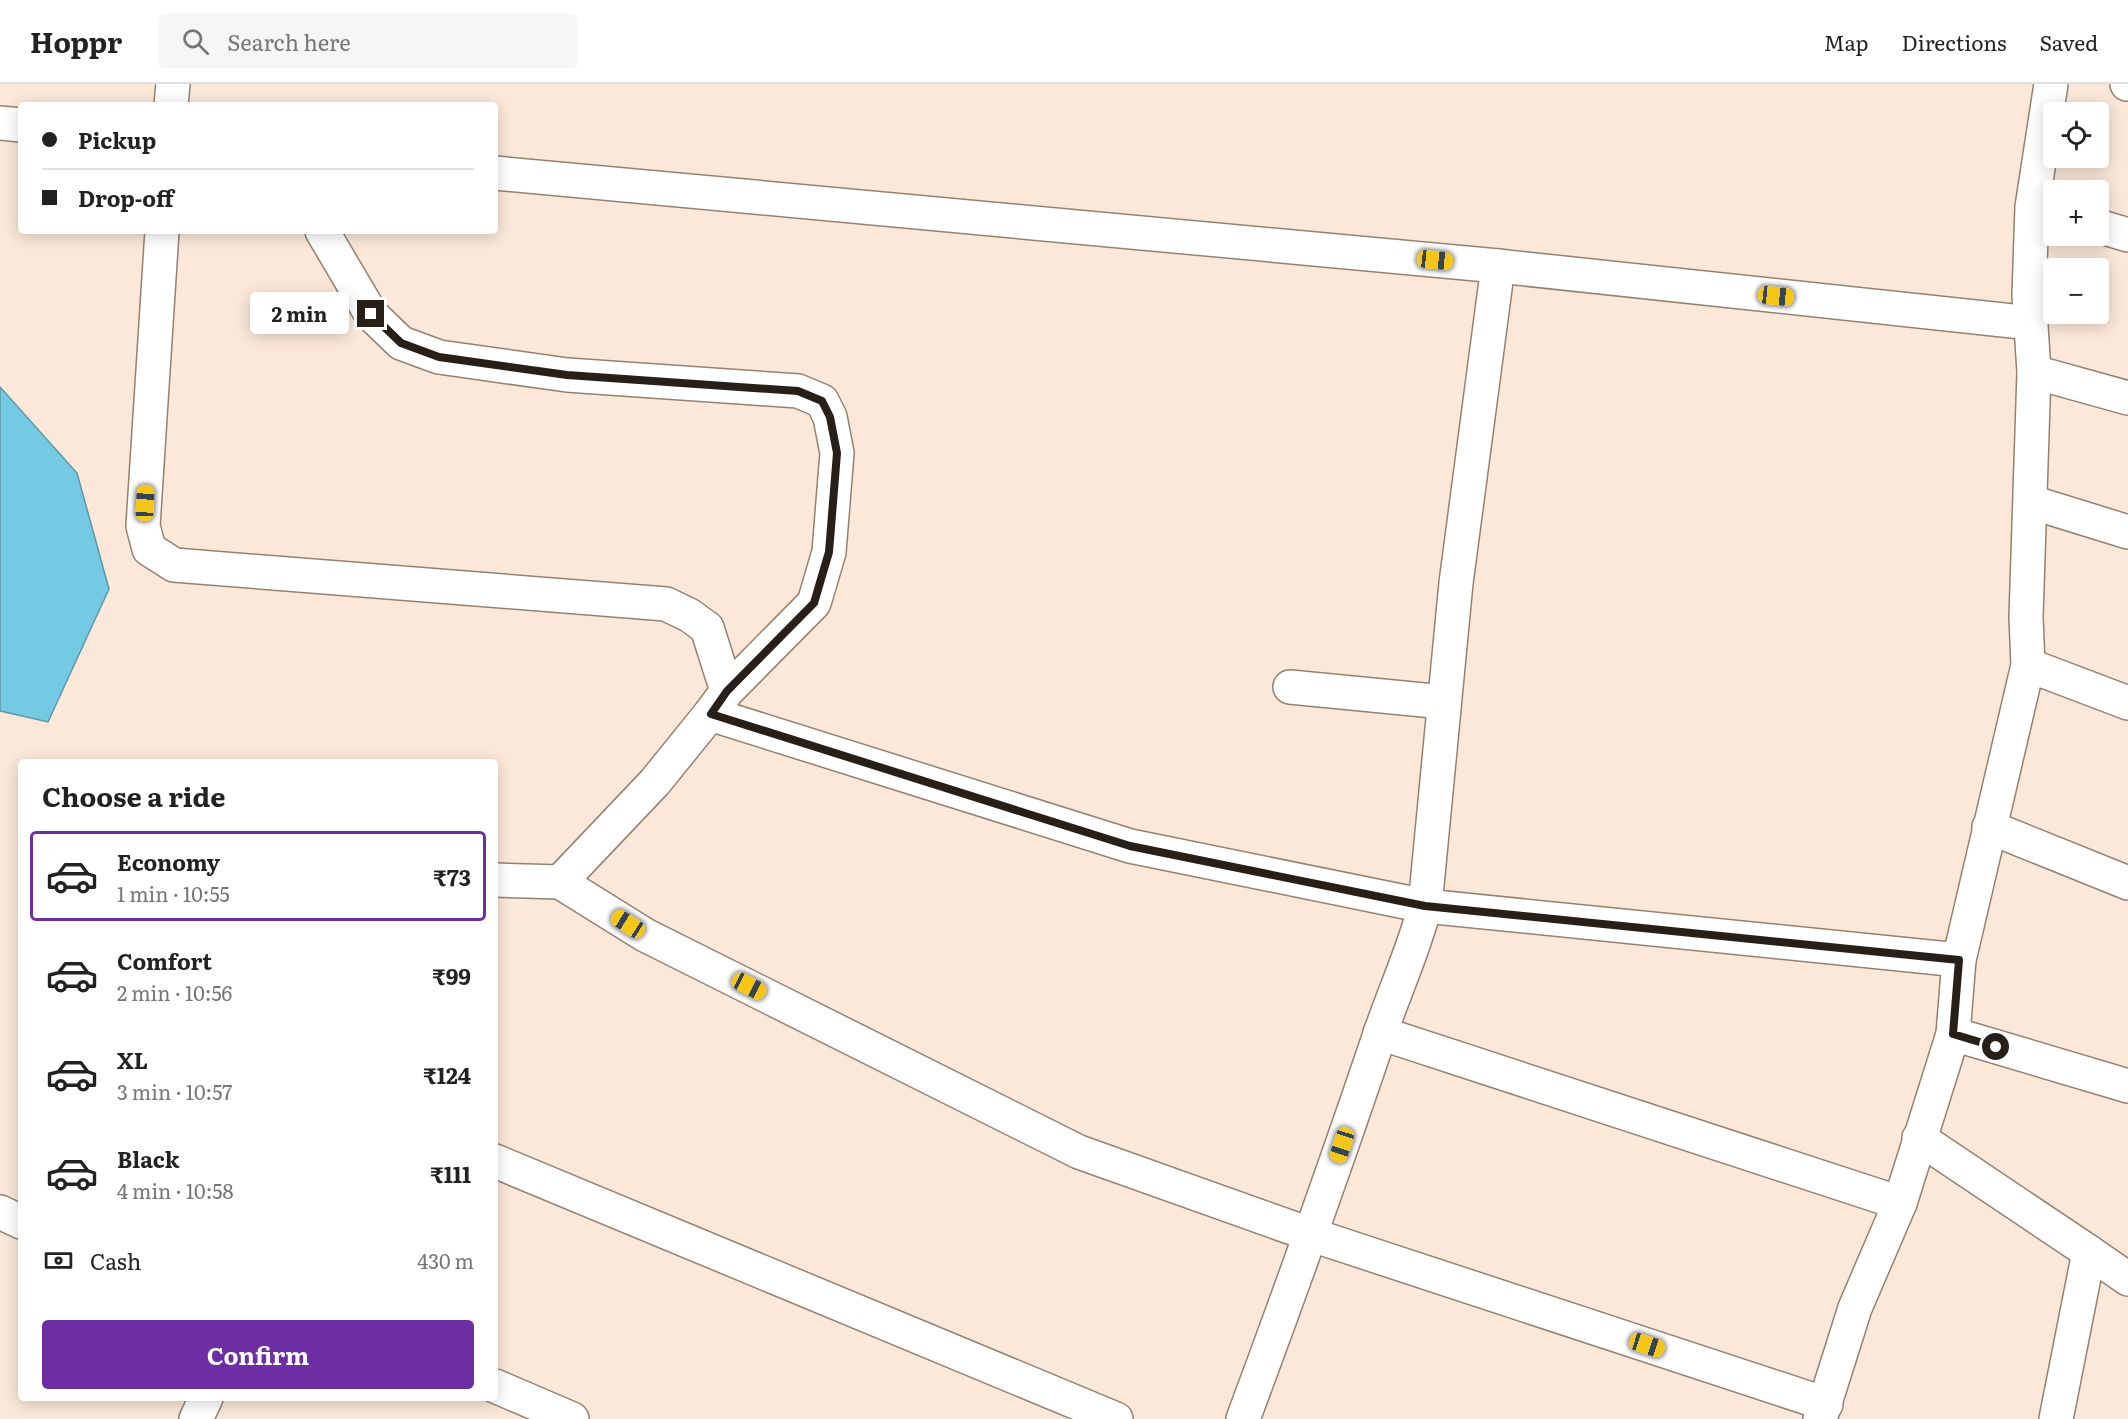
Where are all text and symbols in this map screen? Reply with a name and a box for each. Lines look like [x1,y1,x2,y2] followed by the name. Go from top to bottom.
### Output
[158,14,578,68] search box
[30,20,122,62] text: Hoppr
[179,25,212,58] icon: search
[227,25,351,58] text: Search here
[1824,26,1869,57] text: Map
[1902,26,2007,57] text: Directions
[2040,26,2098,57] text: Saved
[2043,102,2109,324] map controls
[2043,102,2109,168] button: locate
[78,123,156,156] text: Pickup
[2043,180,2109,246] button: +
[78,181,174,214] text: Drop-off
[1416,249,1454,271] car
[2043,258,2109,324] button: −
[1757,285,1795,307] car
[251,293,350,335] callout: 2 min
[272,298,327,328] text: 2 min
[357,300,384,327] route end
[135,485,155,521] car
[42,775,225,815] text: Choose a ride
[117,845,220,878] text: Economy
[45,849,99,903] icon: car
[433,860,471,893] text: ₹73
[117,878,230,908] text: 1 min · 10:55
[608,907,648,941] car
[117,944,212,977] text: Comfort
[45,948,99,1002] icon: car
[432,959,471,992] text: ₹99
[729,970,769,1002] car
[117,977,232,1007] text: 2 min · 10:56
[1982,1033,2009,1060] route start
[117,1043,148,1076] text: XL
[45,1047,99,1101] icon: car
[423,1058,471,1091] text: ₹124
[117,1076,232,1106] text: 3 min · 10:57
[1328,1125,1356,1165] car
[117,1142,179,1175] text: Black
[45,1146,99,1200] icon: car
[430,1157,471,1190] text: ₹111
[117,1175,234,1205] text: 4 min · 10:58
[42,1244,75,1277] icon: cash
[90,1244,141,1277] text: Cash
[417,1245,474,1275] text: 430 m
[42,1320,474,1389] button: Confirm
[1627,1331,1667,1359] car

